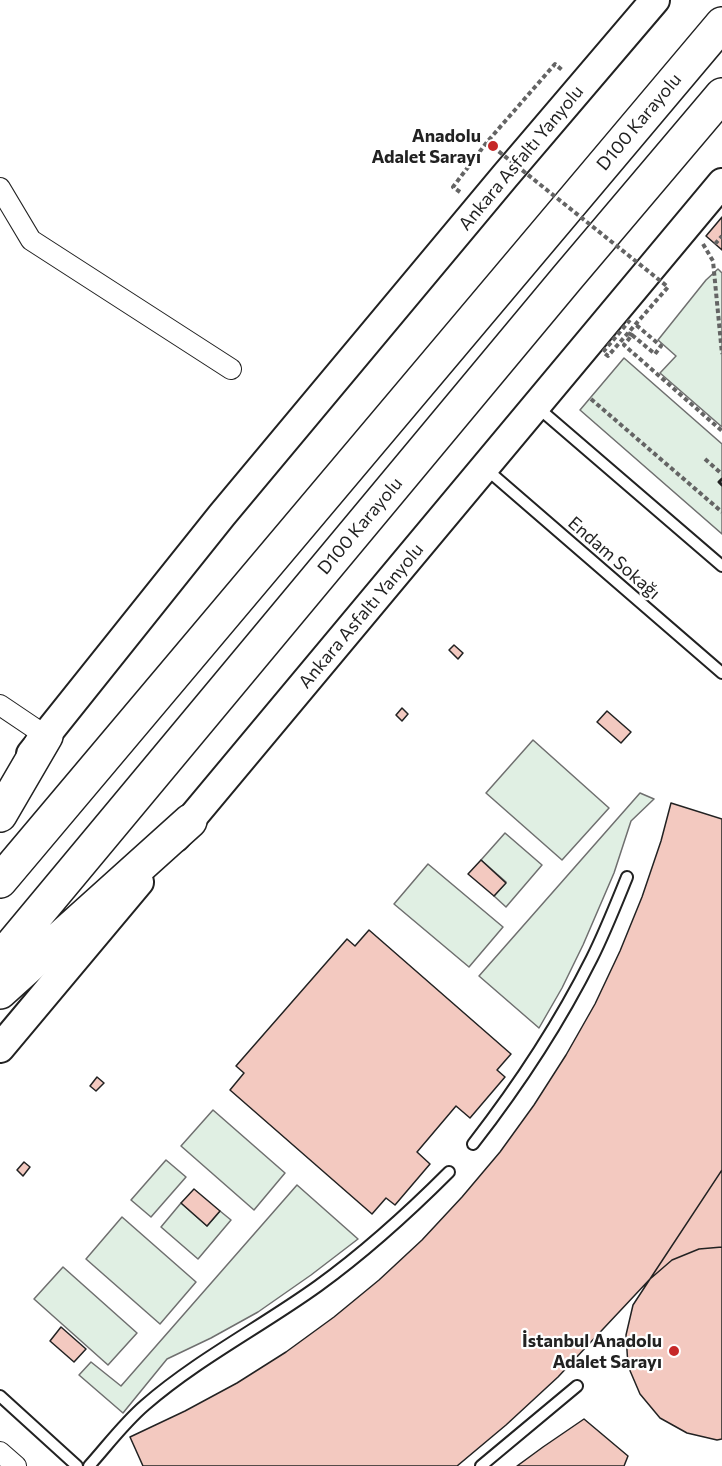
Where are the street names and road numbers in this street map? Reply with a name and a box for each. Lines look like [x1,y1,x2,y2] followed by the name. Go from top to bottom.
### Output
[592,69,686,175] street label: D100 Karayolu
[454,81,588,235] street label: Ankara Asfaltı Yanyolu
[313,473,407,579] street label: D100 Karayolu
[564,512,664,604] street label: Endam Sokağı
[294,539,428,693] street label: Ankara Asfaltı Yanyolu

